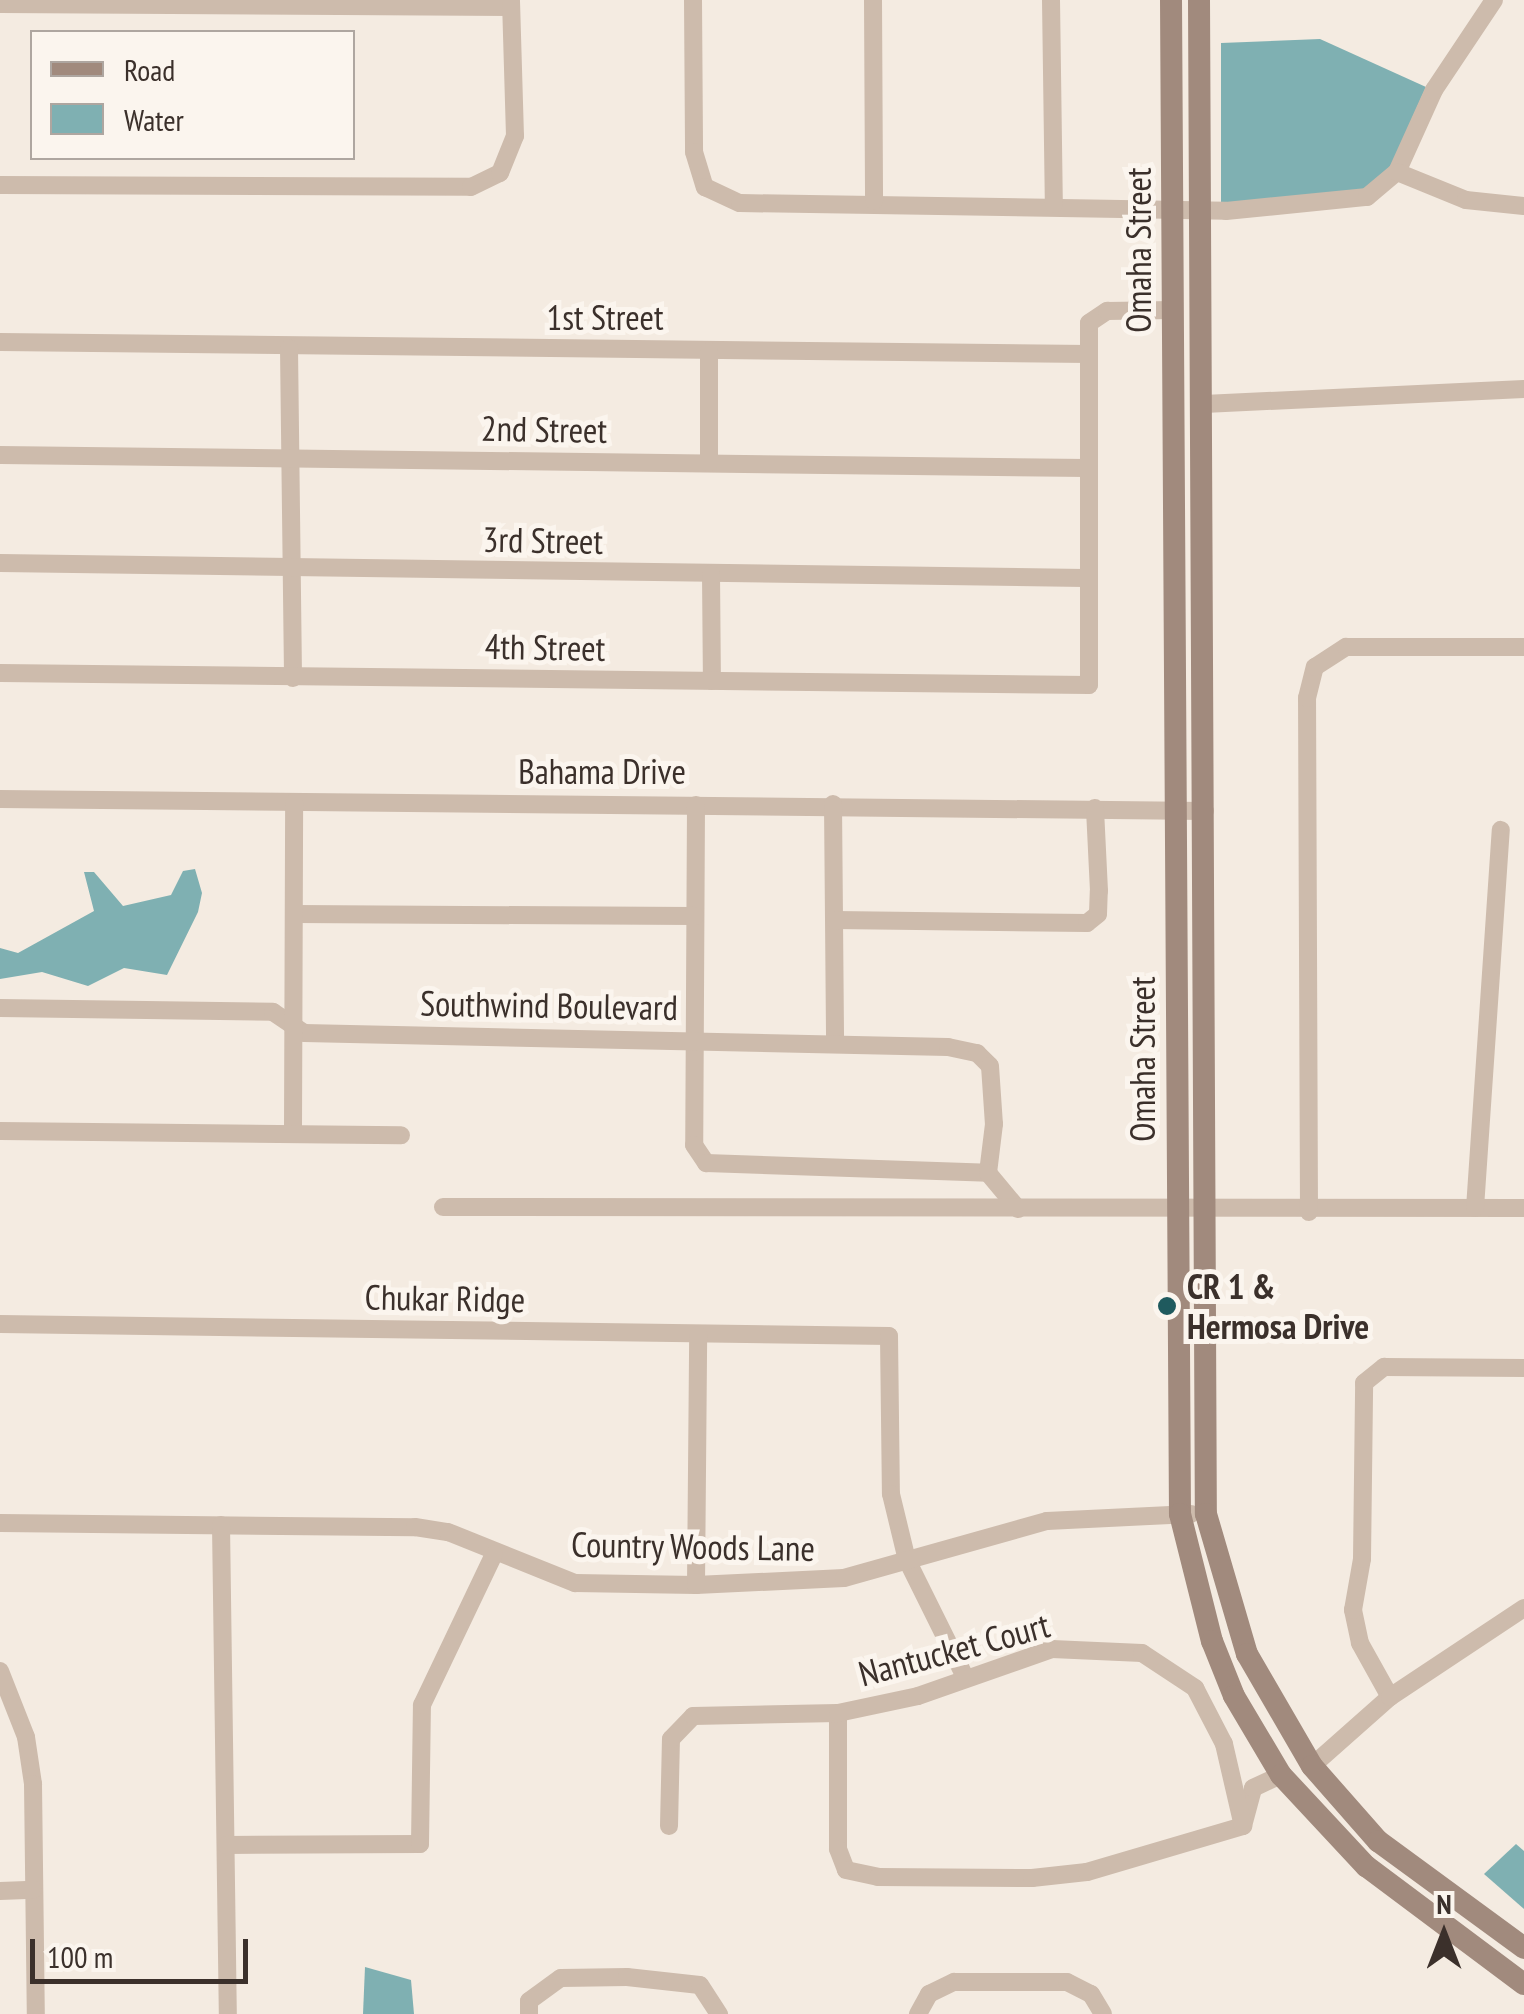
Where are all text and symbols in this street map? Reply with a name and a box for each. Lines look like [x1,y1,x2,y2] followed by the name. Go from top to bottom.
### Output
[30,30,355,160] legend
[124,50,175,89] text: Road
[124,100,184,139] text: Water
[1117,167,1159,333] street label: Omaha Street
[546,296,664,338] street label: 1st Street
[481,407,607,451] street label: 2nd Street
[482,518,604,562] street label: 3rd Street
[484,625,606,669] street label: 4th Street
[518,750,686,792] street label: Bahama Drive
[1121,976,1163,1142] street label: Omaha Street
[420,982,678,1028] street label: Southwind Boulevard
[1187,1265,1369,1347] place label: CR 1 & Hermosa Drive
[364,1276,526,1320] street label: Chukar Ridge
[1156,1295,1178,1317] marker: CR 1 & Hermosa Drive
[570,1523,816,1569] street label: Country Woods Lane
[854,1603,1054,1695] street label: Nantucket Court
[1394,1884,1494,1984] north arrow
[1436,1885,1452,1922] text: N
[35,1919,252,1981] scale bar
[47,1937,113,1976] text: 100 m

